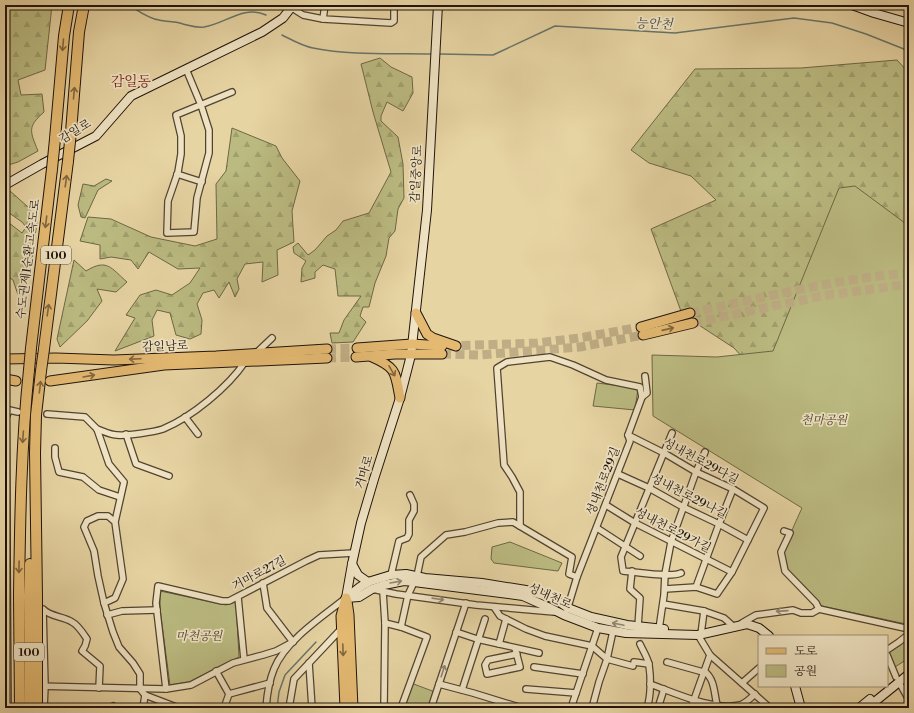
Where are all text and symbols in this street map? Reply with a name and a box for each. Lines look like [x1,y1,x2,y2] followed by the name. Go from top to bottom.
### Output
[635,15,675,33] water label: 능안천
[60,38,67,51] one-way arrow
[111,73,152,91] district label: 감일동
[70,87,78,100] one-way arrow
[56,116,94,147] street label: 감일로
[407,144,426,203] street label: 감일중앙로
[62,175,70,188] one-way arrow
[14,198,43,320] street label: 수도권제1순환고속도로
[42,215,50,228] one-way arrow
[41,246,71,264] road number: 100
[44,304,52,317] one-way arrow
[661,325,674,332] one-way arrow
[142,338,189,355] street label: 감일남로
[129,355,142,363] one-way arrow
[388,366,397,377] one-way arrow
[82,371,95,379] one-way arrow
[36,381,43,394] one-way arrow
[801,413,849,428] park label: 천마공원
[20,430,27,443] one-way arrow
[660,435,741,488] street label: 성내천로29다길
[584,445,623,518] street label: 성내천로29길
[352,453,377,491] street label: 거마로
[648,471,729,522] street label: 성내천로29나길
[632,505,713,556] street label: 성내천로29가길
[230,553,289,594] street label: 거마로27길
[15,560,23,573] one-way arrow
[389,578,402,586] one-way arrow
[526,580,574,613] street label: 성내천로
[431,595,444,603] one-way arrow
[776,608,789,615] one-way arrow
[612,619,625,627] one-way arrow
[176,629,224,644] park label: 마천공원
[758,635,888,687] legend
[14,643,44,661] road number: 100
[339,643,347,656] one-way arrow
[794,644,818,659] text: 도로
[794,664,817,679] text: 공원
[440,665,447,678] one-way arrow

